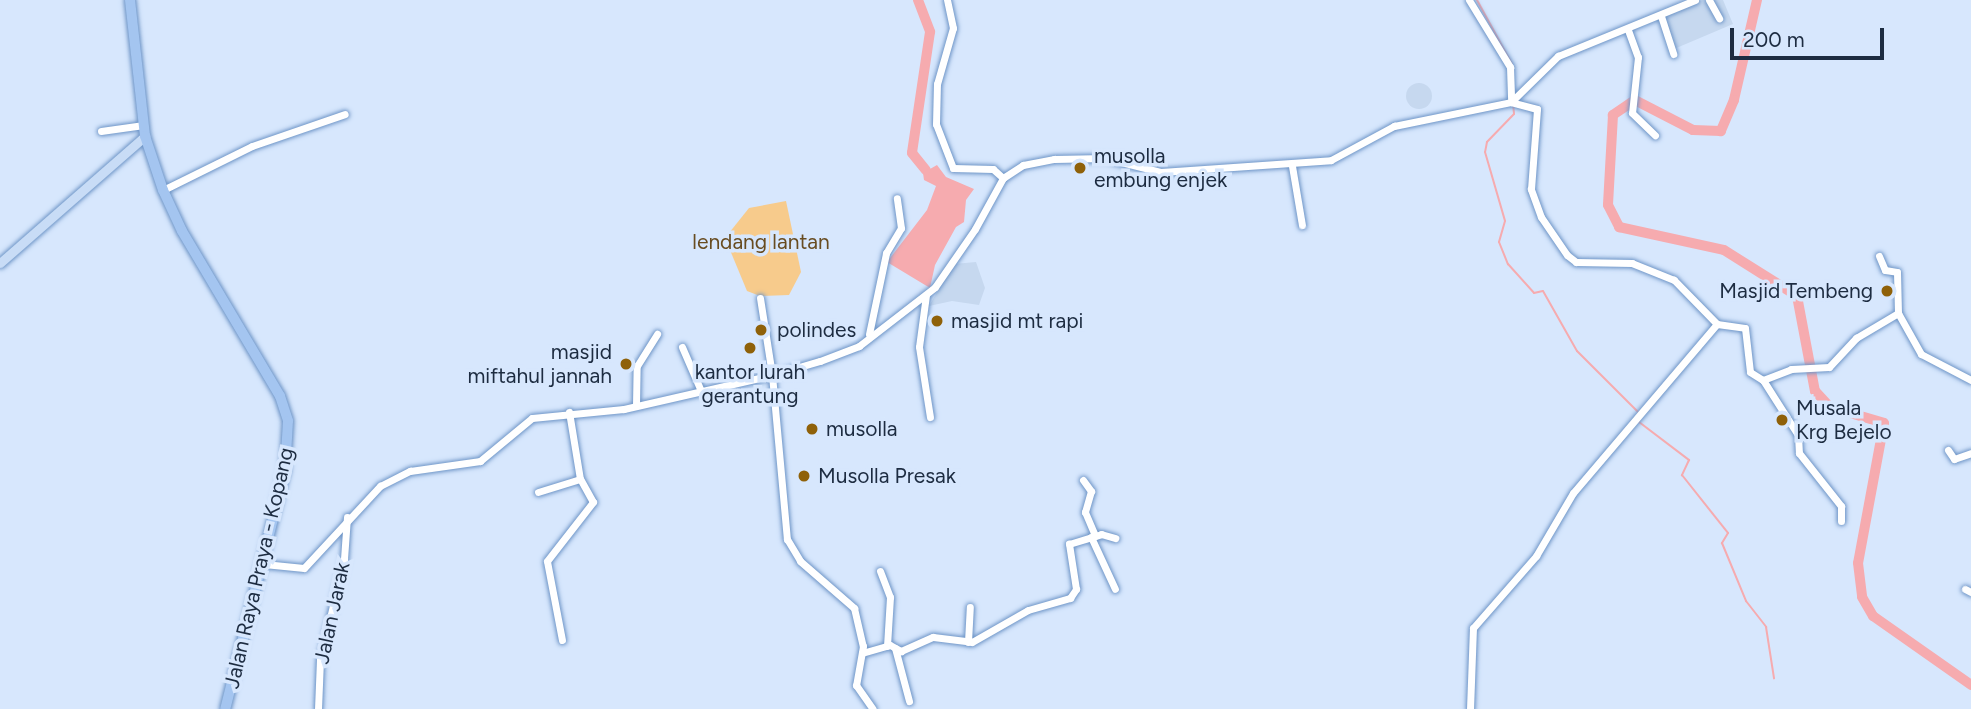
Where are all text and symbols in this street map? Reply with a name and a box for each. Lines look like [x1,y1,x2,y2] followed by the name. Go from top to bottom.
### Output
[1733,14,1887,58] scale bar
[1743,27,1805,52] text: 200 m
[1094,143,1227,193] place label: musolla embung enjek
[1072,160,1088,176] marker: musolla embung enjek
[692,229,830,255] park label: lendang lantan
[1719,278,1873,304] place label: Masjid Tembeng
[1879,283,1895,299] marker: Masjid Tembeng
[951,308,1083,334] place label: masjid mt rapi
[929,313,945,329] marker: masjid mt rapi
[777,317,856,343] place label: polindes
[751,320,771,340] marker: polindes
[467,339,612,389] place label: masjid miftahul jannah
[742,340,758,356] marker: kantor lurah gerantung
[618,356,634,372] marker: masjid miftahul jannah
[695,359,805,409] place label: kantor lurah gerantung
[1796,395,1892,445] place label: Musala Krg Bejelo
[1774,412,1790,428] marker: Musala Krg Bejelo
[826,416,898,442] place label: musolla
[804,421,820,437] marker: musolla
[219,445,299,691] street label: Jalan Raya Praya - Kopang
[818,463,956,489] place label: Musolla Presak
[796,468,812,484] marker: Musolla Presak
[309,560,355,666] street label: Jalan Jarak

